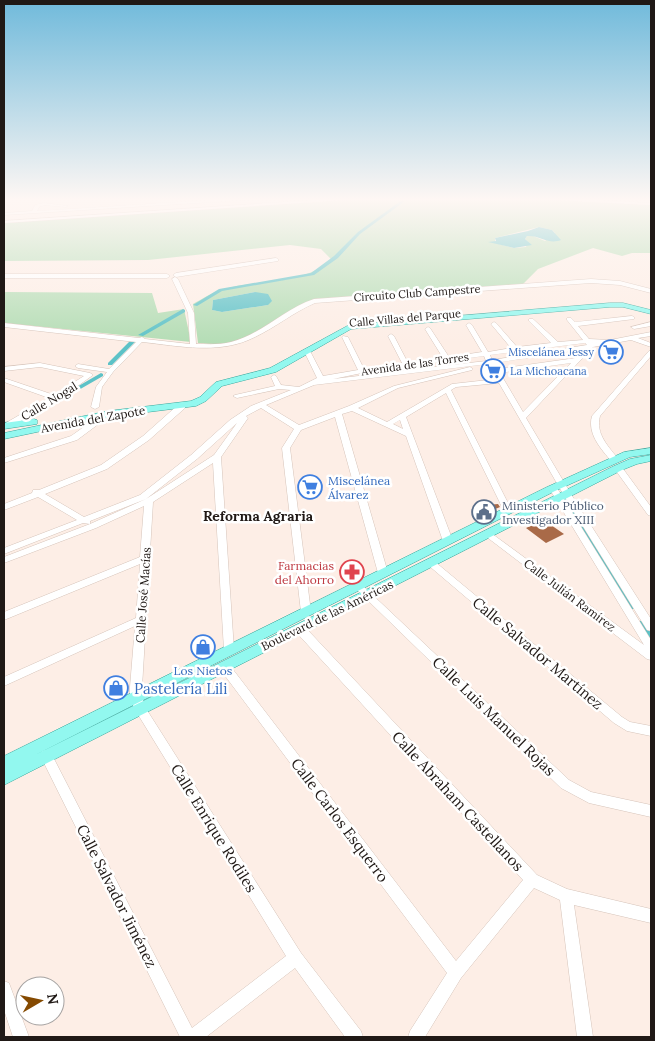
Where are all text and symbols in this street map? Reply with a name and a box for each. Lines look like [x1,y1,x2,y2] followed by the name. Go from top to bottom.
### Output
[353,282,481,304] street label: Circuito Club Campestre
[349,306,462,330] street label: Calle Villas del Parque
[598,339,624,365] supermarket icon: Miscelánea Jessy
[508,345,594,359] place label: Miscelánea Jessy
[359,350,470,379] street label: Avenida de las Torres
[480,358,506,384] supermarket icon: La Michoacana
[510,364,587,378] place label: La Michoacana
[18,378,80,424] street label: Calle Nogal
[39,402,147,436] street label: Avenida del Zapote
[327,473,390,502] place label: Miscelánea Álvarez
[297,474,323,500] supermarket icon: Miscelánea Álvarez
[502,498,604,527] place label: Ministerio Público Investigador XIII
[471,499,497,525] public building icon: Ministerio Público Investigador XIII
[203,507,314,525] district label: Reforma Agraria
[132,546,154,643] street label: Calle José Macías
[521,556,619,634] street label: Calle Julián Ramírez
[275,558,334,587] place label: Farmacias del Ahorro
[339,559,365,585] pharmacy icon: Farmacias del Ahorro
[258,576,396,654] street label: Boulevard de las Américas
[469,593,607,713] street label: Calle Salvador Martínez
[190,634,216,660] shop icon: Los Nietos
[429,652,559,780] street label: Calle Luis Manuel Rojas
[174,663,233,678] place label: Los Nietos
[103,675,129,701] shop icon: Pastelería Lili
[134,679,227,698] place label: Pastelería Lili
[388,727,528,875] street label: Calle Abraham Castellanos
[287,754,393,886] street label: Calle Carlos Esquerro
[167,760,261,896] street label: Calle Enrique Rodiles
[73,821,161,971] street label: Calle Salvador Jiménez
[15,976,65,1026] north arrow
[43,992,63,1006] text: N

